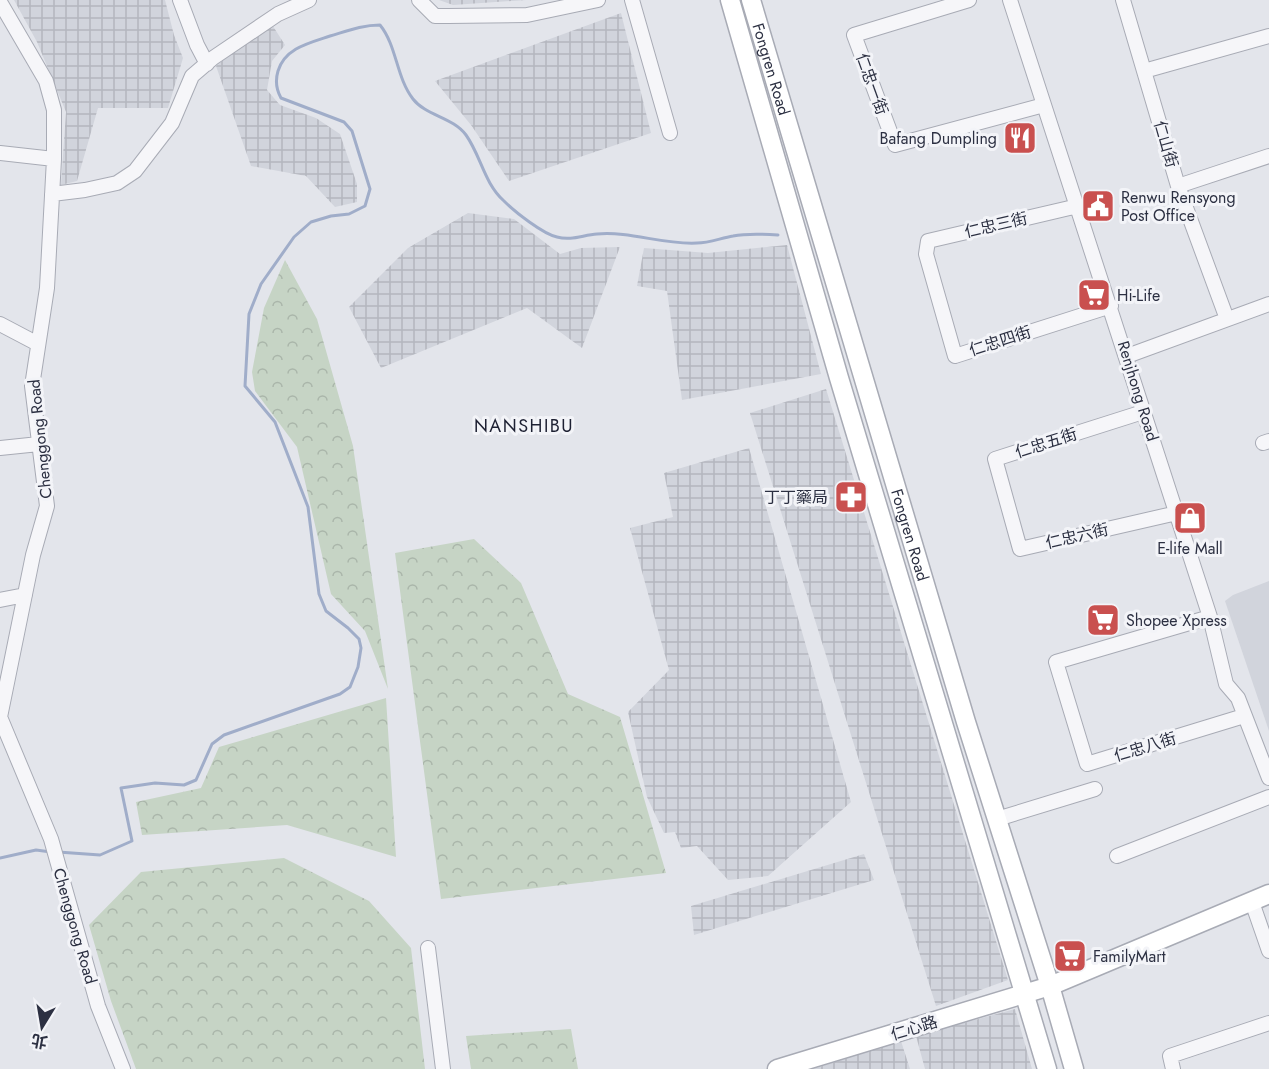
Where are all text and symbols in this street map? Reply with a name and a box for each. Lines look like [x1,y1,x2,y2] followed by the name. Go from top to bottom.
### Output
[747,20,796,118] street label: Fongren Road
[850,50,894,118] street label: 仁忠一街
[1148,118,1184,170] street label: 仁山街
[1002,120,1038,156] restaurant icon: Bafang Dumpling
[880,127,997,150] place label: Bafang Dumpling
[1121,186,1236,227] place label: Renwu Rensyong Post Office
[1080,188,1116,224] public building icon: Renwu Rensyong Post Office
[962,207,1030,243] street label: 仁忠三街
[1076,277,1112,313] supermarket icon: Hi-Life
[1117,284,1160,307] place label: Hi-Life
[966,320,1034,362] street label: 仁忠四街
[1112,338,1164,444] street label: Renjhong Road
[22,378,58,500] street label: Chenggong Road
[474,413,574,439] district label: NANSHIBU
[1012,422,1080,464] street label: 仁忠五街
[833,479,869,515] pharmacy icon: 丁丁藥局
[764,486,828,509] place label: 丁丁藥局
[886,486,935,584] street label: Fongren Road
[1172,500,1208,536] shop icon: E-life Mall
[1043,518,1111,554] street label: 仁忠六街
[1157,537,1223,560] place label: E-life Mall
[1085,602,1121,638] supermarket icon: Shopee Xpress
[1126,609,1227,632] place label: Shopee Xpress
[1111,727,1179,767] street label: 仁忠八街
[47,865,103,987] street label: Chenggong Road
[1052,938,1088,974] supermarket icon: FamilyMart
[1093,945,1166,968] place label: FamilyMart
[12,997,72,1057] north arrow
[888,1010,940,1046] street label: 仁心路
[29,1028,49,1054] text: 北

